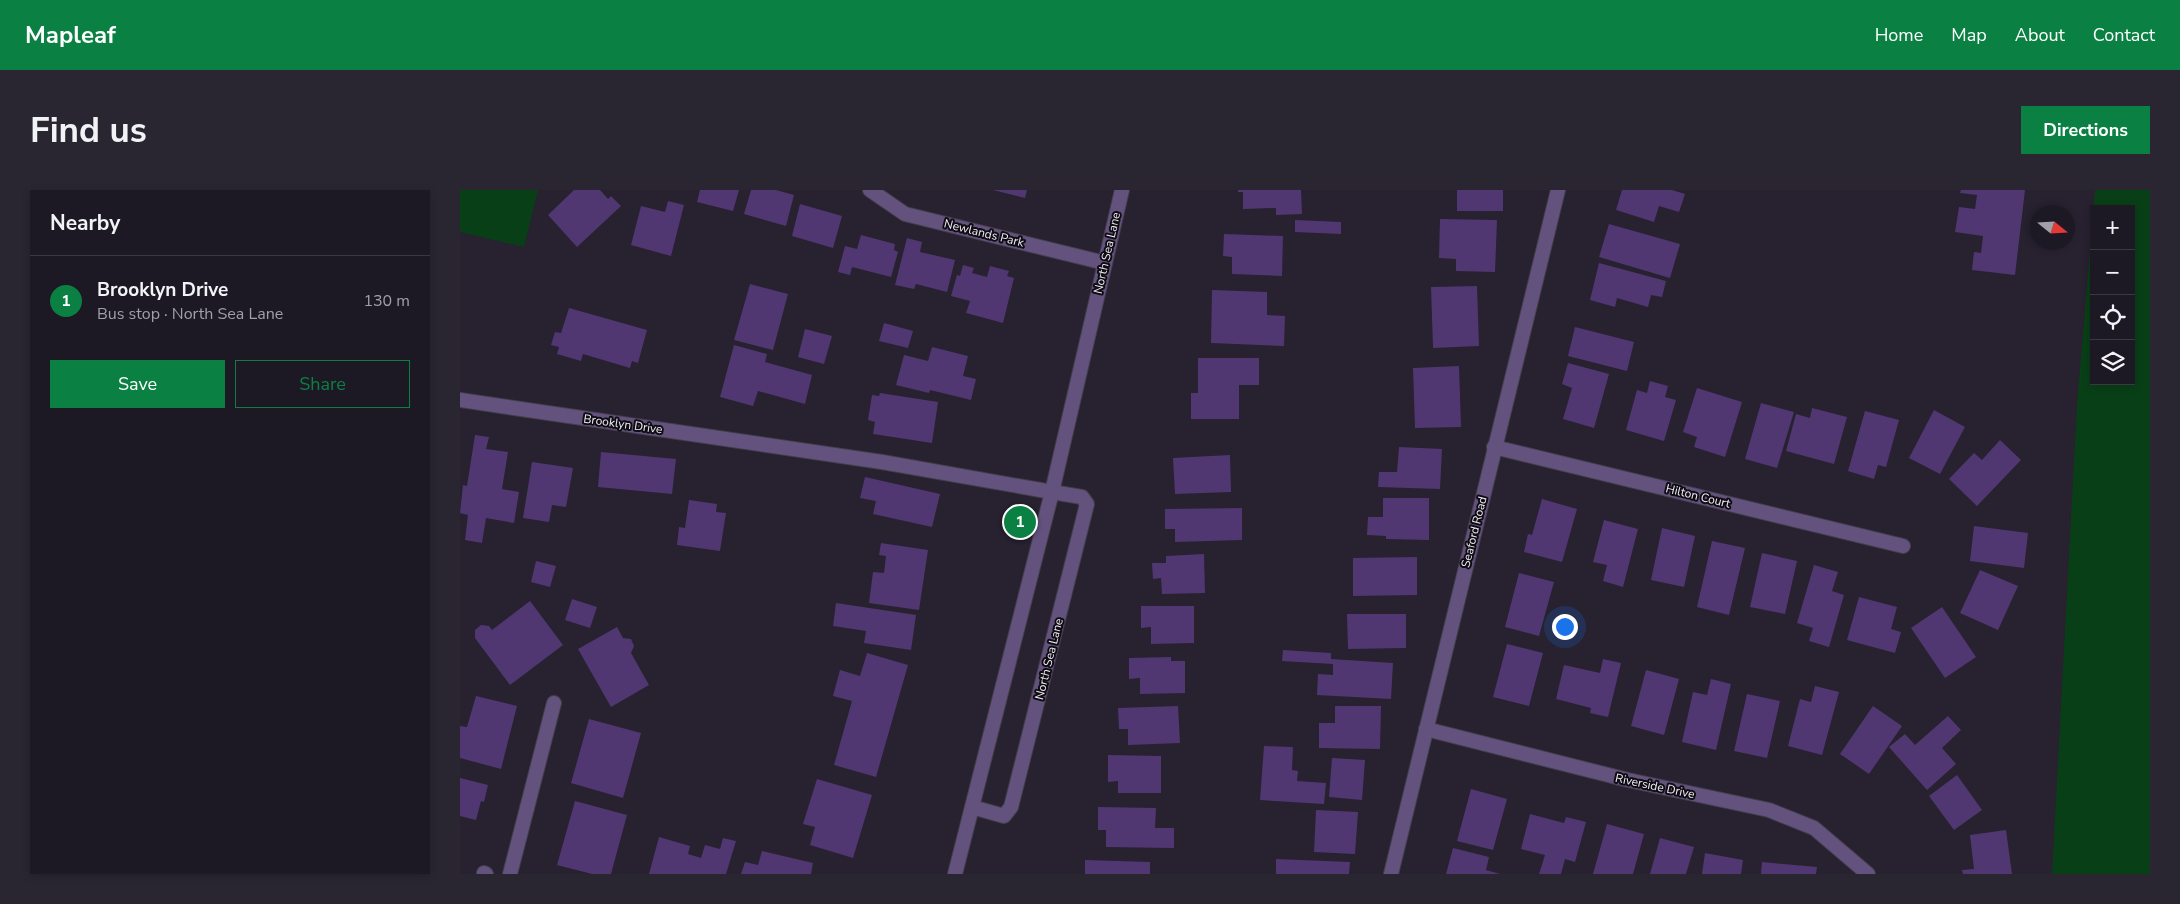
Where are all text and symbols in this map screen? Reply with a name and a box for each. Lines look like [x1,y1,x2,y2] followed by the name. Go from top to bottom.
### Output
[25,19,116,51] text: Mapleaf
[1875,23,1923,47] text: Home
[1951,23,1987,47] text: Map
[2015,23,2065,47] text: About
[2093,23,2155,47] text: Contact
[2021,106,2150,154] button: Directions
[30,107,147,154] text: Find us
[2030,205,2075,250] north arrow
[2090,205,2135,385] map controls
[2090,205,2135,250] button: +
[50,209,120,237] text: Nearby
[1090,210,1124,296] street label: North Sea Lane
[942,215,1027,251] street label: Newlands Park
[2090,250,2135,295] button: −
[97,277,228,303] text: Brooklyn Drive
[61,290,71,312] text: 1
[363,290,410,312] text: 130 m
[2090,295,2135,340] button: locate
[97,303,283,325] text: Bus stop · North Sea Lane
[2090,340,2135,385] button: layers
[50,360,225,408] button: Save
[235,360,410,408] button: Share
[582,411,664,437] street label: Brooklyn Drive
[1664,480,1733,512] street label: Hilton Court
[1457,495,1491,569] street label: Seaford Road
[1004,503,1036,541] pin: 1
[1552,614,1578,640] your location
[1031,617,1067,701] street label: North Sea Lane
[1614,770,1696,802] street label: Riverside Drive

